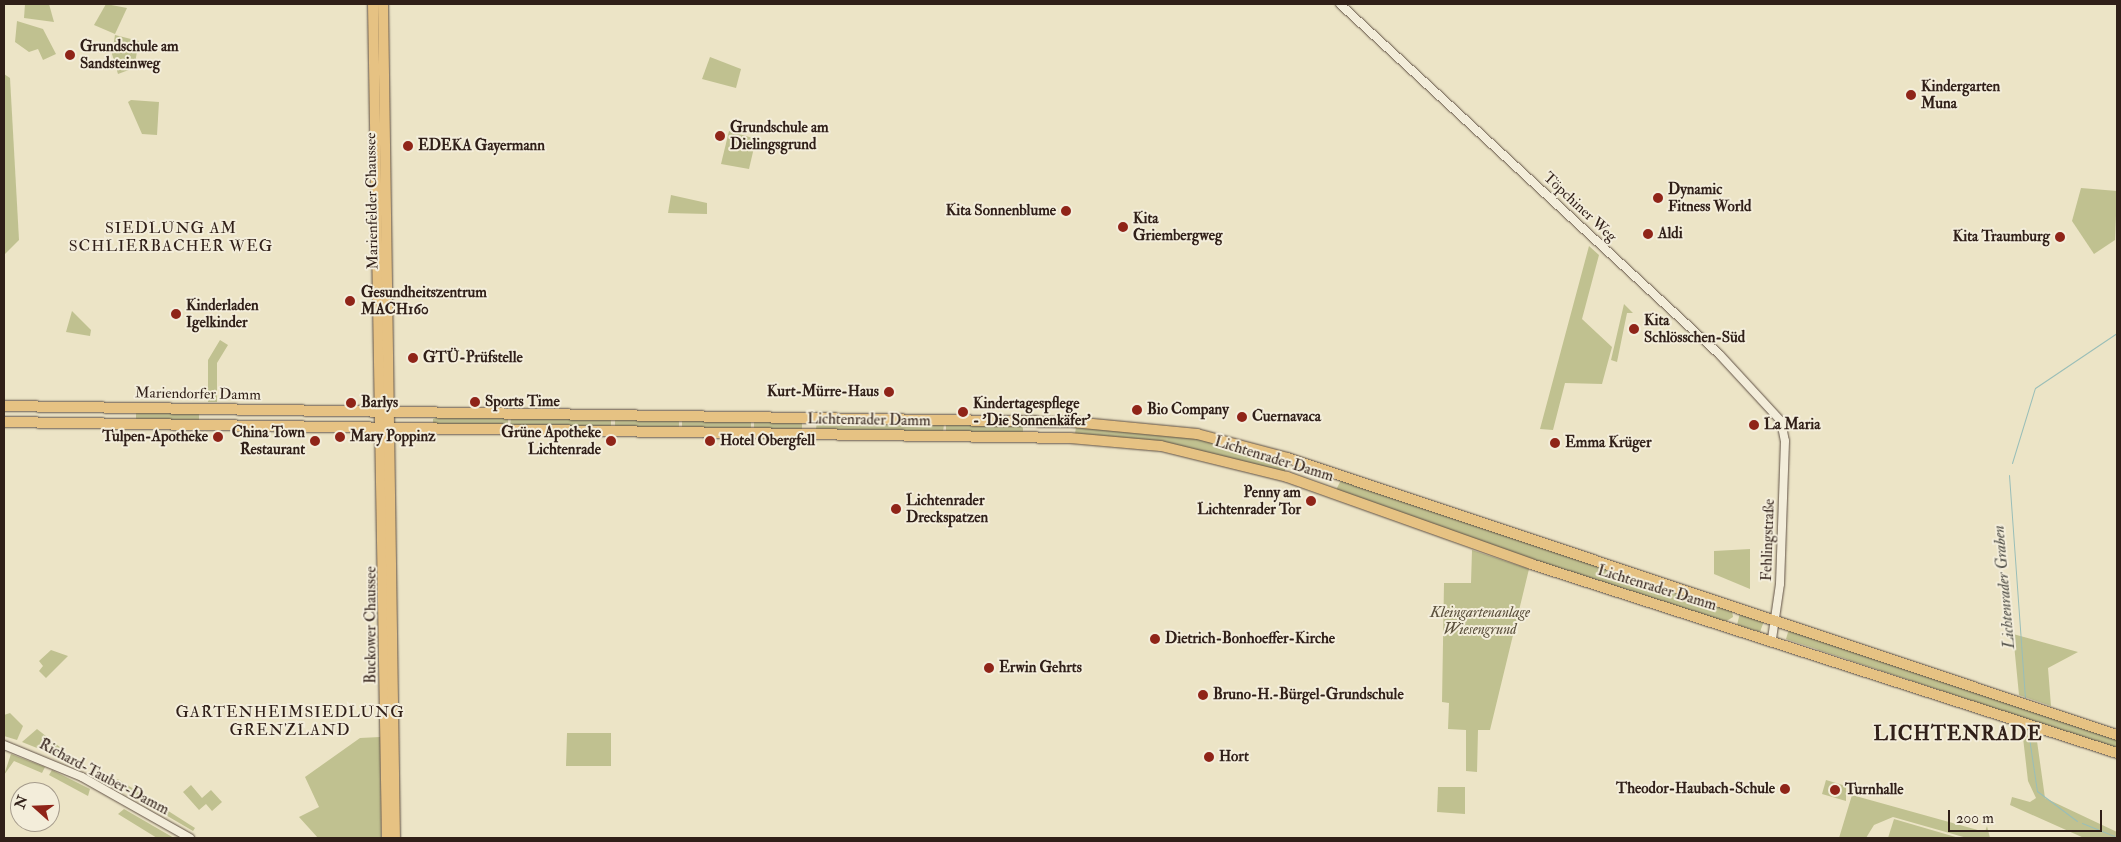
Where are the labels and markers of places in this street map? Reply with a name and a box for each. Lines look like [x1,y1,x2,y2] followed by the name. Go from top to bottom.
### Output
[80,37,179,72] place label: Grundschule am Sandsteinweg
[64,49,76,61] marker: Grundschule am Sandsteinweg
[1921,77,2000,112] place label: Kindergarten Muna
[1905,89,1917,101] marker: Kindergarten Muna
[730,118,829,153] place label: Grundschule am Dielingsgrund
[714,130,726,142] marker: Grundschule am Dielingsgrund
[418,137,545,155] place label: EDEKA Gayermann
[402,140,414,152] marker: EDEKA Gayermann
[1668,180,1751,215] place label: Dynamic Fitness World
[1652,192,1664,204] marker: Dynamic Fitness World
[946,202,1056,220] place label: Kita Sonnenblume
[1060,205,1072,217] marker: Kita Sonnenblume
[1133,209,1222,244] place label: Kita Griembergweg
[1117,221,1129,233] marker: Kita Griembergweg
[1658,225,1683,243] place label: Aldi
[1642,228,1654,240] marker: Aldi
[1953,228,2050,246] place label: Kita Traumburg
[2054,231,2066,243] marker: Kita Traumburg
[361,283,487,318] place label: Gesundheitszentrum MACH160
[343,294,357,308] marker: Gesundheitszentrum MACH160
[186,296,259,331] place label: Kinderladen Igelkinder
[170,308,182,320] marker: Kinderladen Igelkinder
[1644,311,1745,346] place label: Kita Schlösschen-Süd
[1628,323,1640,335] marker: Kita Schlösschen-Süd
[423,349,523,367] place label: GTÜ-Prüfstelle
[407,352,419,364] marker: GTÜ-Prüfstelle
[767,383,879,401] place label: Kurt-Mürre-Haus
[883,386,895,398] marker: Kurt-Mürre-Haus
[485,393,560,411] place label: Sports Time
[361,394,398,412] place label: Barlys
[973,394,1091,429] place label: Kindertagespflege - 'Die Sonnenkäfer'
[469,396,481,408] marker: Sports Time
[345,397,357,409] marker: Barlys
[1147,401,1229,419] place label: Bio Company
[1131,404,1143,416] marker: Bio Company
[957,406,969,418] marker: Kindertagespflege - 'Die Sonnenkäfer'
[1252,408,1321,426] place label: Cuernavaca
[1236,411,1248,423] marker: Cuernavaca
[1764,416,1821,434] place label: La Maria
[1748,419,1760,431] marker: La Maria
[232,423,305,458] place label: China Town Restaurant
[501,423,601,458] place label: Grüne Apotheke Lichtenrade
[102,428,208,446] place label: Tulpen-Apotheke
[350,428,436,446] place label: Mary Poppinz
[212,431,224,443] marker: Tulpen-Apotheke
[334,431,346,443] marker: Mary Poppinz
[720,432,815,450] place label: Hotel Obergfell
[1565,434,1651,452] place label: Emma Krüger
[309,435,321,447] marker: China Town Restaurant
[605,435,617,447] marker: Grüne Apotheke Lichtenrade
[704,435,716,447] marker: Hotel Obergfell
[1549,437,1561,449] marker: Emma Krüger
[1197,483,1301,518] place label: Penny am Lichtenrader Tor
[906,491,988,526] place label: Lichtenrader Dreckspatzen
[1305,495,1317,507] marker: Penny am Lichtenrader Tor
[890,503,902,515] marker: Lichtenrader Dreckspatzen
[1165,630,1335,648] place label: Dietrich-Bonhoeffer-Kirche
[1149,633,1161,645] marker: Dietrich-Bonhoeffer-Kirche
[999,659,1082,677] place label: Erwin Gehrts
[983,662,995,674] marker: Erwin Gehrts
[1213,686,1404,704] place label: Bruno-H.-Bürgel-Grundschule
[1197,689,1209,701] marker: Bruno-H.-Bürgel-Grundschule
[1219,748,1249,766] place label: Hort
[1203,751,1215,763] marker: Hort
[1616,780,1775,798] place label: Theodor-Haubach-Schule
[1845,781,1904,799] place label: Turnhalle
[1779,783,1791,795] marker: Theodor-Haubach-Schule
[1829,784,1841,796] marker: Turnhalle

